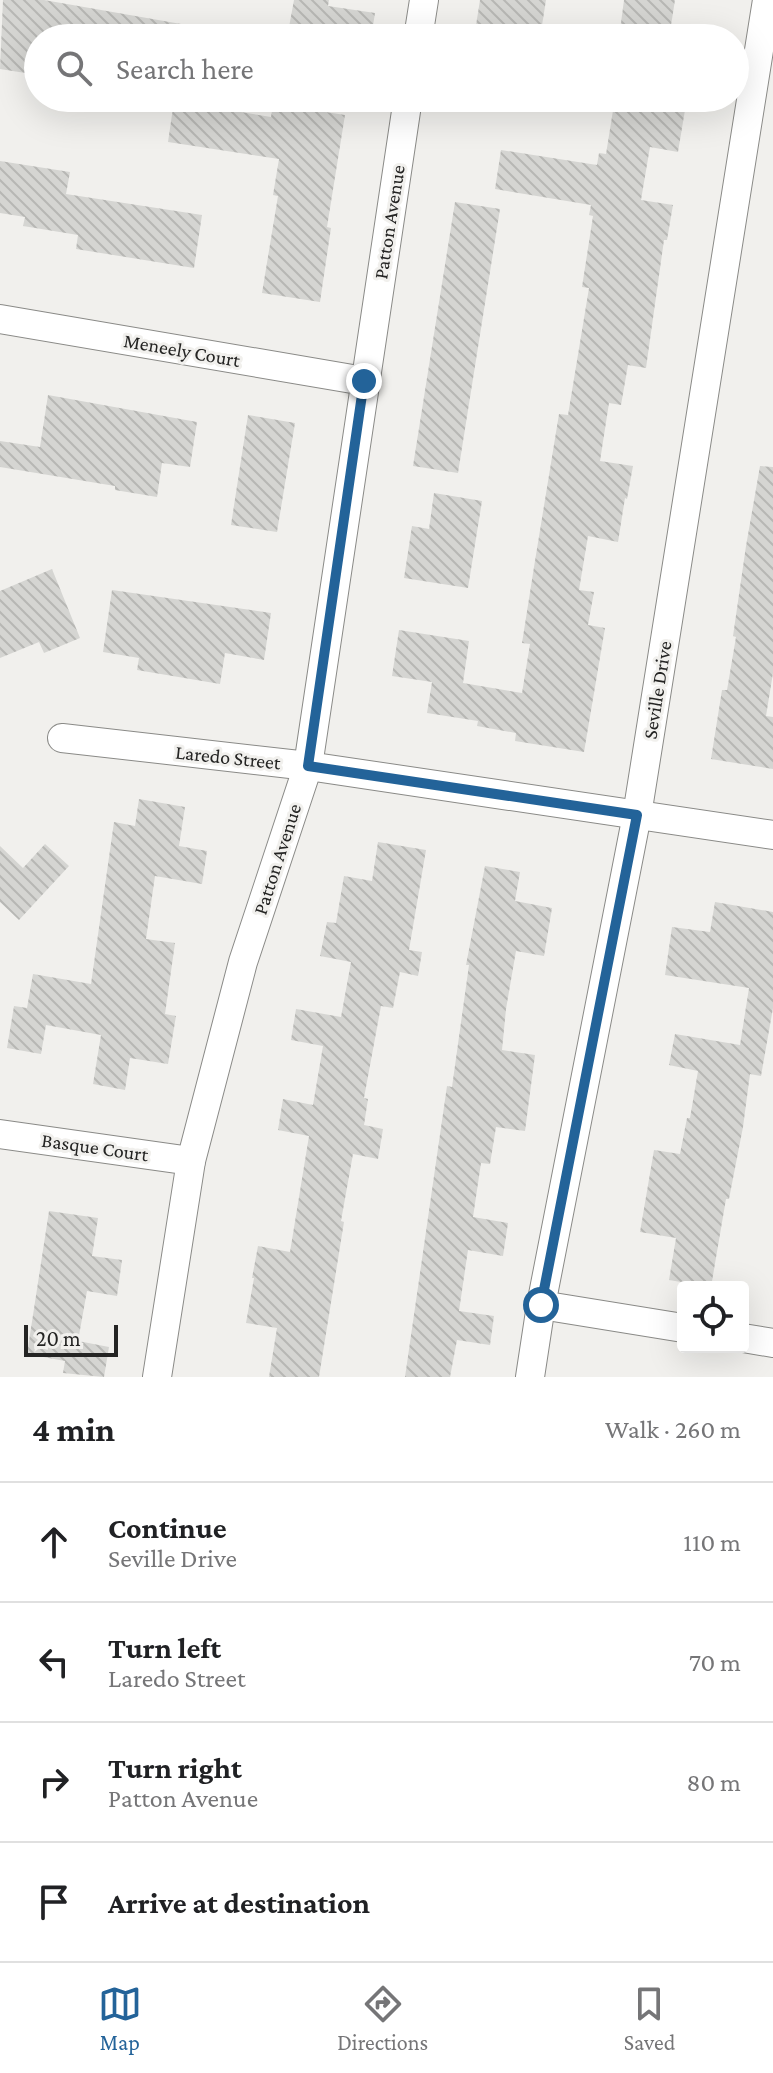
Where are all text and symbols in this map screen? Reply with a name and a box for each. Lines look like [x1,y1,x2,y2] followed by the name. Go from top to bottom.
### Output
[24,24,749,112] search box
[52,46,96,90] icon: search
[116,52,254,85] text: Search here
[369,163,409,281] street label: Patton Avenue
[122,329,242,372] street label: Meneely Court
[346,363,382,399] route end
[638,639,676,741] street label: Seville Drive
[174,741,282,774] street label: Laredo Street
[249,801,305,917] street label: Patton Avenue
[40,1129,150,1166] street label: Basque Court
[677,1281,749,1353] map controls
[677,1281,749,1353] button: locate
[523,1287,559,1323] route start
[24,1321,118,1357] scale bar
[36,1326,81,1351] text: 20 m
[32,1411,115,1448] text: 4 min
[605,1415,741,1444] text: Walk · 260 m
[108,1511,227,1544] text: Continue
[32,1520,76,1564] icon: ahead
[683,1528,741,1557] text: 110 m
[108,1544,237,1573] text: Seville Drive
[108,1631,221,1664] text: Turn left
[32,1640,76,1684] icon: left
[689,1648,741,1677] text: 70 m
[108,1664,246,1693] text: Laredo Street
[108,1751,242,1784] text: Turn right
[32,1760,76,1804] icon: right
[687,1768,741,1797] text: 80 m
[108,1784,258,1813] text: Patton Avenue
[32,1880,76,1924] icon: arrive
[108,1886,370,1919] text: Arrive at destination
[98,1982,142,2055] tab: Map
[337,1982,428,2055] tab: Directions
[624,1982,675,2055] tab: Saved

